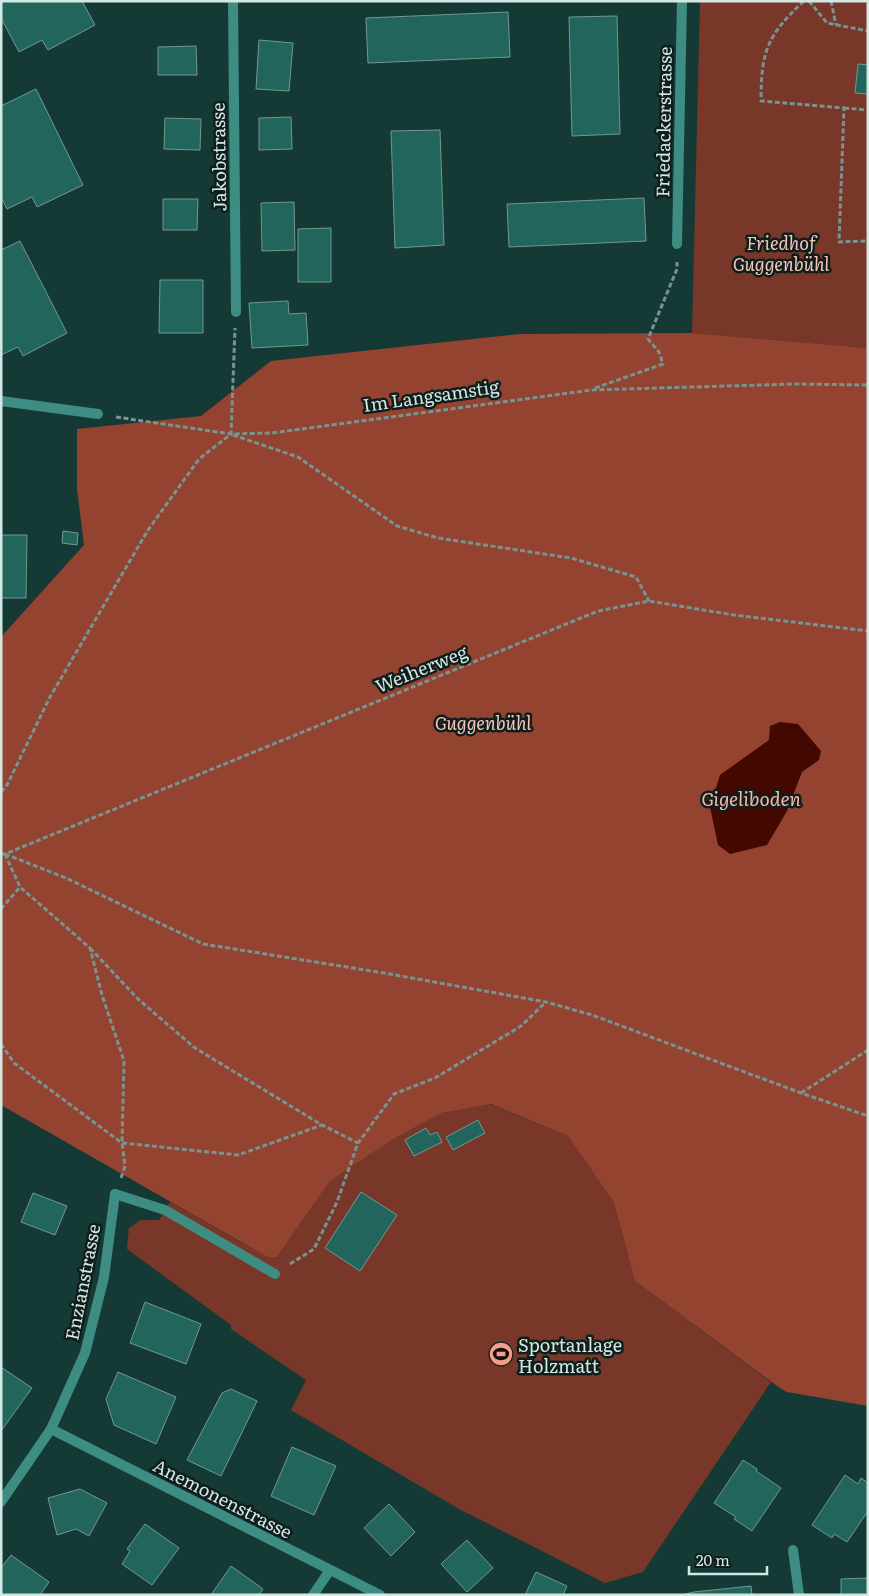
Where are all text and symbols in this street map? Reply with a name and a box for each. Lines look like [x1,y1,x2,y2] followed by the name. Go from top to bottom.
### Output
[648,46,678,198] street label: Friedackerstrasse
[204,102,232,212] street label: Jakobstrasse
[733,229,830,277] park label: Friedhof Guggenbühl
[361,372,502,418] street label: Im Langsamstig
[371,637,472,699] street label: Weiherweg
[435,709,532,736] park label: Guggenbühl
[701,784,801,812] water label: Gigeliboden
[58,1222,106,1342] street label: Enzianstrasse
[518,1331,622,1379] place label: Sportanlage Holzmatt
[488,1341,514,1367] sports icon: Sportanlage Holzmatt
[149,1451,297,1545] street label: Anemonenstrasse
[689,1544,766,1576] scale bar
[696,1548,730,1571] text: 20 m

